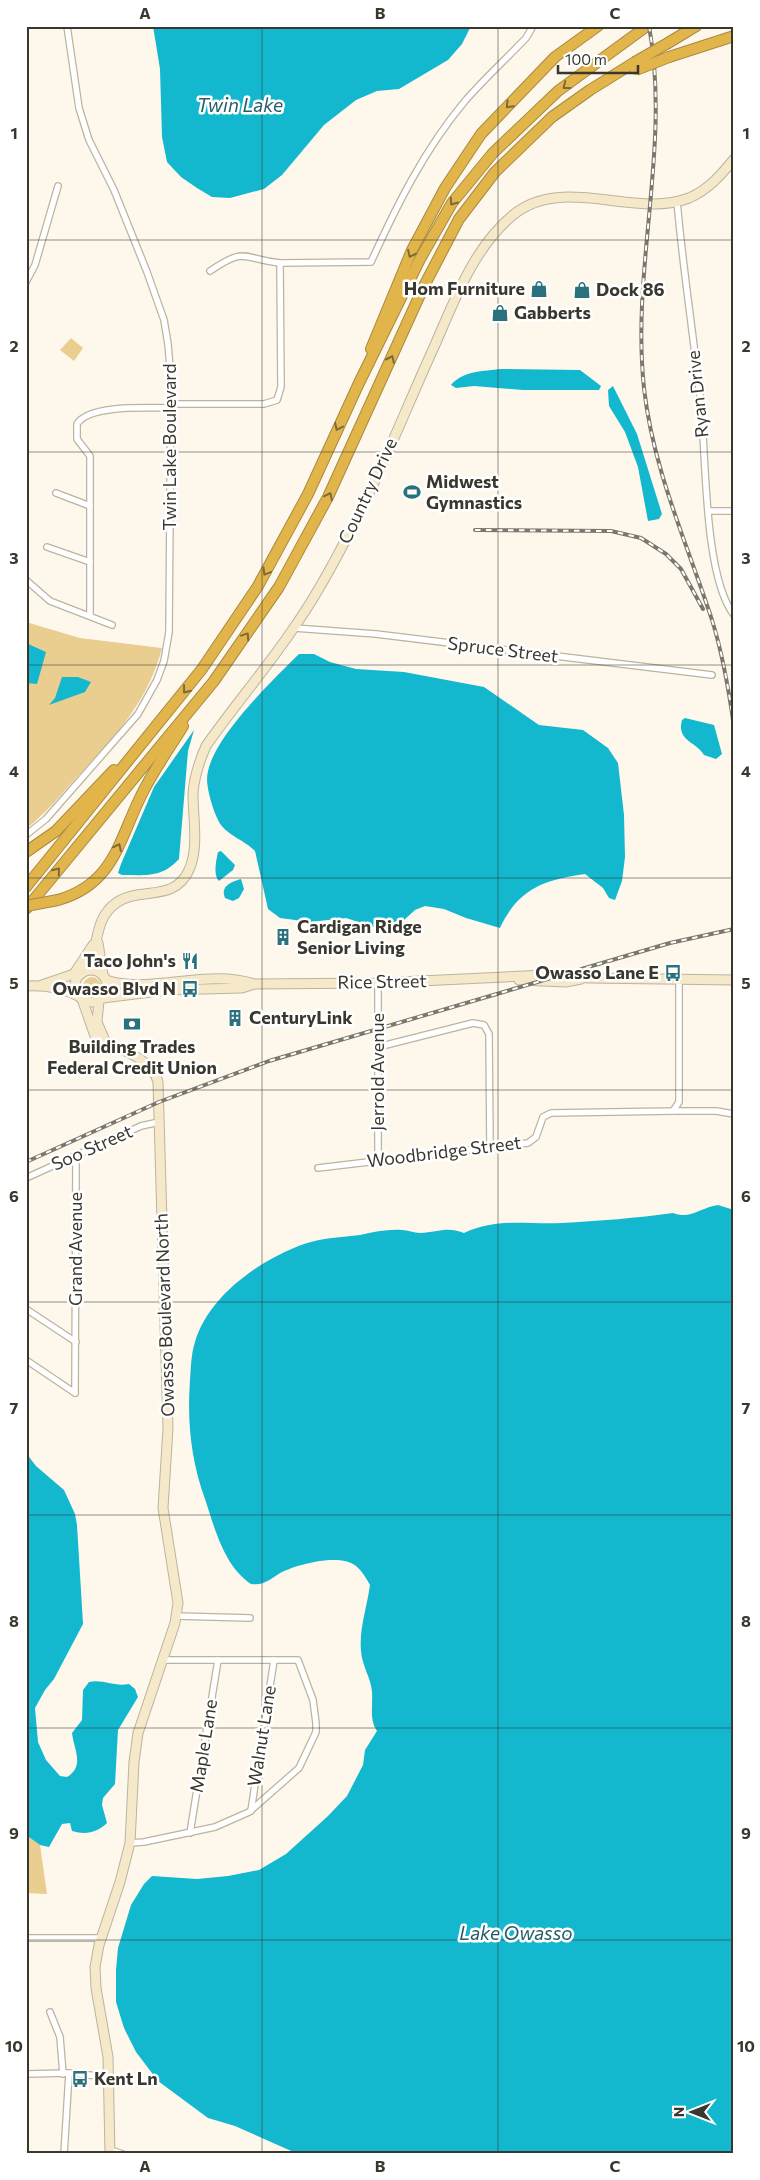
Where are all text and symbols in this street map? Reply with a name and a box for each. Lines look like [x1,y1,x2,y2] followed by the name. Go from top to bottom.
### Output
[139,3,151,22] text: A
[375,3,386,22] text: B
[610,3,621,22] text: C
[558,42,638,74] scale bar
[565,50,607,68] text: 100 m
[563,80,572,88] one-way arrow
[197,93,283,116] water label: Twin Lake
[506,99,515,108] one-way arrow
[10,123,18,142] text: 1
[742,123,750,142] text: 1
[450,196,459,206] one-way arrow
[406,249,417,258] one-way arrow
[404,277,525,299] place label: Hom Furniture
[596,278,665,300] place label: Dock 86
[529,279,549,299] shop icon: Hom Furniture
[572,280,592,300] shop icon: Dock 86
[514,301,591,323] place label: Gabberts
[490,303,510,323] shop icon: Gabberts
[9,336,19,355] text: 2
[741,336,751,355] text: 2
[681,349,713,439] street label: Ryan Drive
[385,355,395,364] one-way arrow
[158,363,180,531] street label: Twin Lake Boulevard
[334,422,345,431] one-way arrow
[333,434,401,547] street label: Country Drive
[426,470,522,513] place label: Midwest Gymnastics
[402,482,422,502] sports icon: Midwest Gymnastics
[322,492,333,501] one-way arrow
[9,548,19,567] text: 3
[741,548,751,567] text: 3
[263,567,273,576] one-way arrow
[447,631,560,667] street label: Spruce Street
[240,632,250,641] one-way arrow
[184,684,192,693] one-way arrow
[9,761,19,780] text: 4
[741,761,751,780] text: 4
[112,843,122,852] one-way arrow
[51,868,59,877] one-way arrow
[297,915,422,958] place label: Cardigan Ridge Senior Living
[273,927,293,947] building icon: Cardigan Ridge Senior Living
[83,949,176,971] place label: Taco John's
[180,951,200,971] restaurant icon: Taco John's
[535,961,659,983] place label: Owasso Lane E
[663,963,683,983] bus stop icon: Owasso Lane E
[337,969,427,993] street label: Rice Street
[9,973,19,992] text: 5
[741,973,751,992] text: 5
[52,977,176,999] place label: Owasso Blvd N
[180,979,200,999] bus stop icon: Owasso Blvd N
[249,1006,353,1028] place label: CenturyLink
[225,1008,245,1028] building icon: CenturyLink
[366,1013,388,1131] street label: Jerrold Avenue
[122,1014,142,1034] bank icon: Building Trades Federal Credit Union
[47,1035,217,1078] place label: Building Trades Federal Credit Union
[48,1119,136,1175] street label: Soo Street
[365,1131,522,1171] street label: Woodbridge Street
[9,1186,19,1205] text: 6
[741,1186,751,1205] text: 6
[64,1192,86,1306] street label: Grand Avenue
[149,1213,179,1417] street label: Owasso Boulevard North
[10,1398,19,1417] text: 7
[742,1398,751,1417] text: 7
[9,1611,19,1630] text: 8
[741,1611,751,1630] text: 8
[242,1684,280,1788] street label: Walnut Lane
[185,1698,221,1794] street label: Maple Lane
[9,1823,19,1842] text: 9
[741,1823,751,1842] text: 9
[459,1921,573,1944] water label: Lake Owasso
[5,2036,23,2055] text: 10
[737,2036,755,2055] text: 10
[94,2067,158,2089] place label: Kent Ln
[70,2069,90,2089] bus stop icon: Kent Ln
[668,2088,718,2138] north arrow
[670,2107,687,2117] text: N
[139,2156,151,2175] text: A
[375,2156,386,2175] text: B
[610,2156,621,2175] text: C

